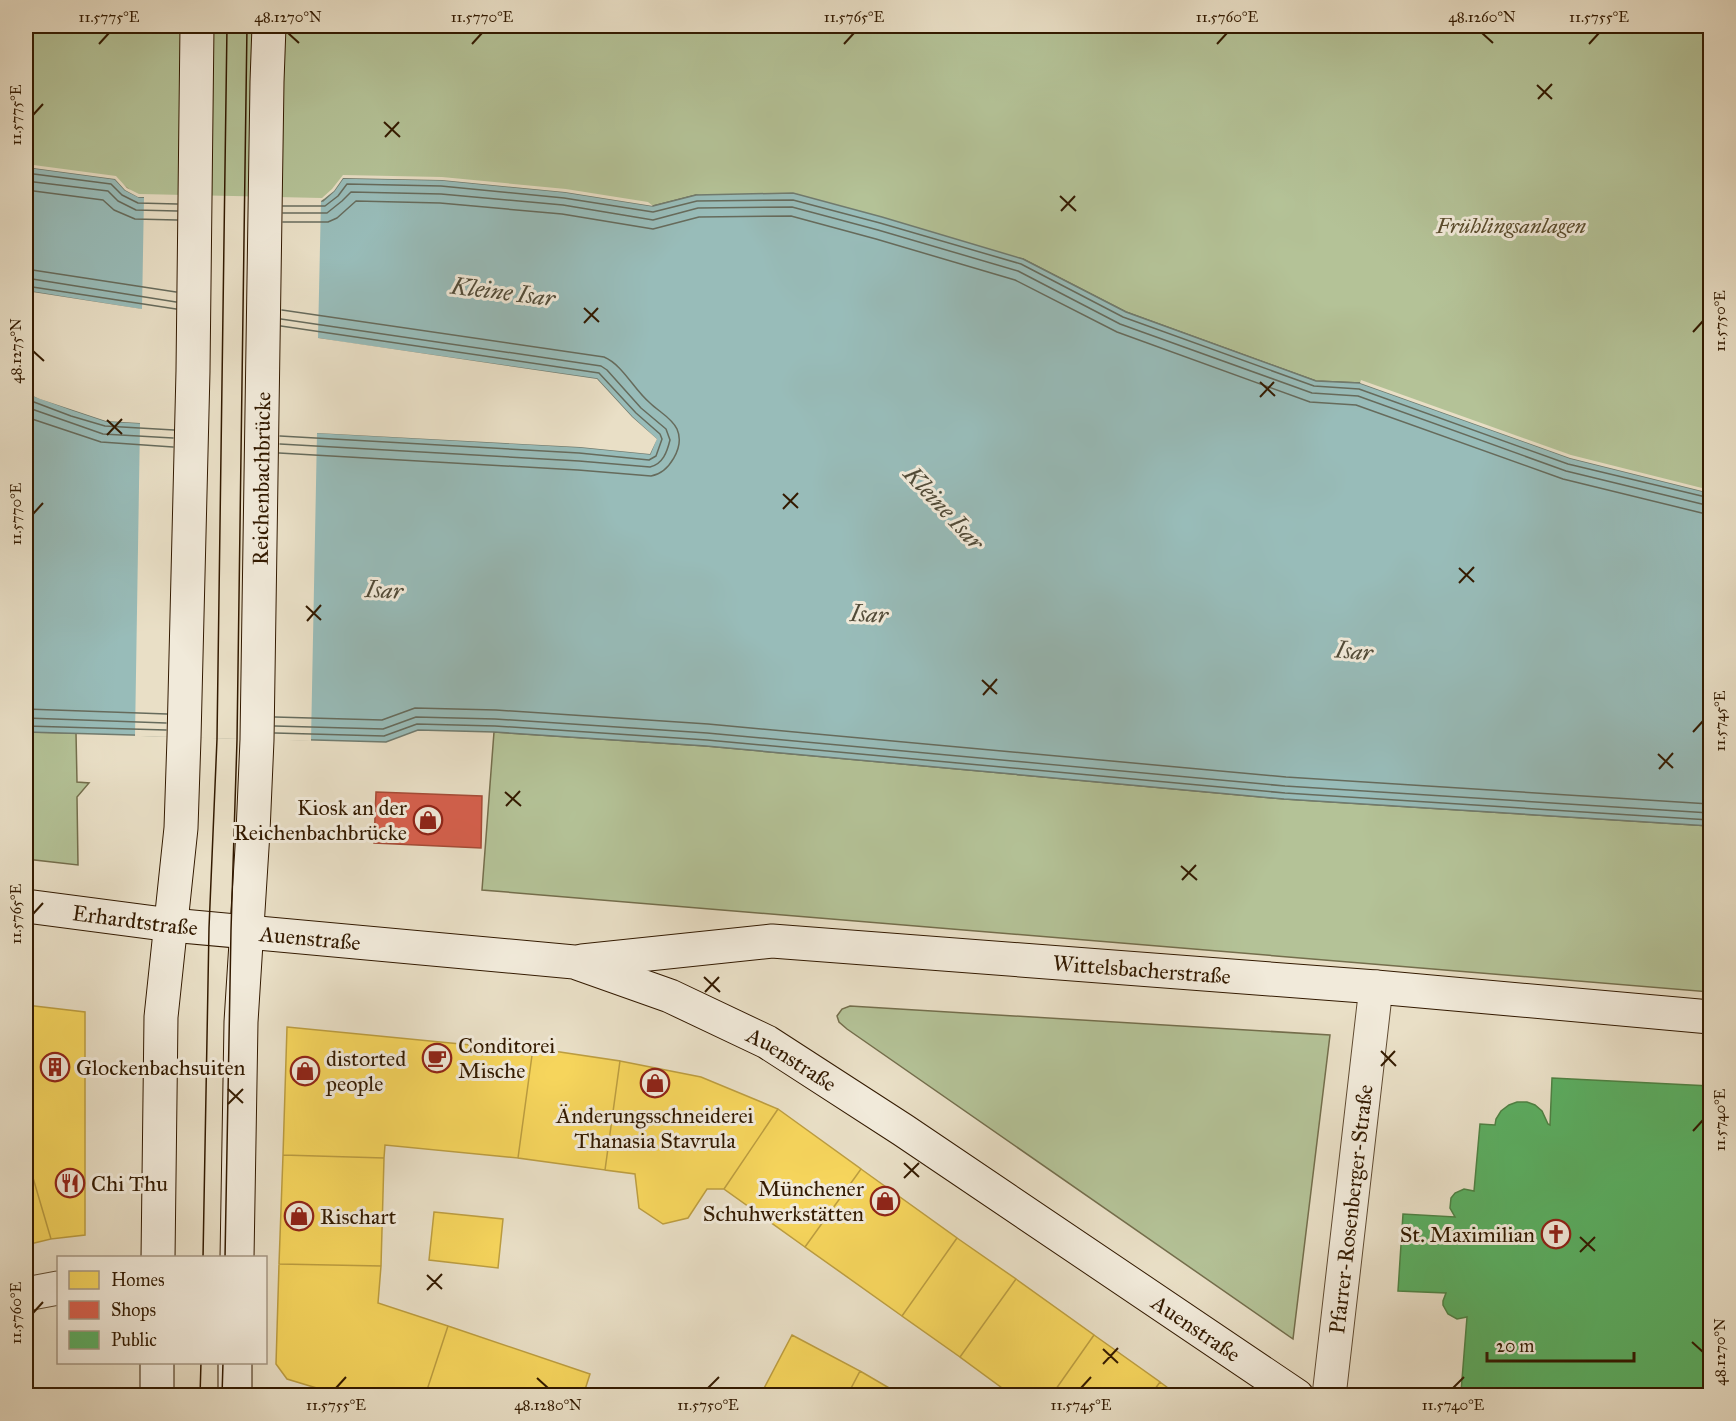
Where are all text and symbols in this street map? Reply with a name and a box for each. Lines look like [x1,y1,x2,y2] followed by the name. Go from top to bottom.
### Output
[79,8,140,26] text: 11.5775°E
[254,8,322,26] text: 48.1270°N
[451,8,514,26] text: 11.5770°E
[824,8,885,26] text: 11.5765°E
[1196,8,1258,26] text: 11.5760°E
[1448,8,1516,26] text: 48.1260°N
[1569,8,1629,26] text: 11.5755°E
[7,84,25,145] text: 11.5775°E
[1435,212,1586,239] park label: Frühlingsanlagen
[448,271,559,313] water label: Kleine Isar
[1711,290,1729,352] text: 11.5750°E
[7,318,25,384] text: 48.1275°N
[246,392,276,566] street label: Reichenbachbrücke
[897,459,992,558] water label: Kleine Isar
[7,482,25,545] text: 11.5770°E
[363,574,406,606] water label: Isar
[848,598,891,630] water label: Isar
[1333,634,1376,668] water label: Isar
[1711,690,1729,751] text: 11.5745°E
[234,794,408,846] place label: Kiosk an der Reichenbachbrücke
[412,804,444,836] shop icon: Kiosk an der Reichenbachbrücke
[7,883,25,944] text: 11.5765°E
[71,899,199,941] street label: Erhardtstraße
[257,920,362,956] street label: Auenstraße
[1052,949,1232,989] street label: Wittelsbacherstraße
[742,1020,842,1097] street label: Auenstraße
[458,1032,555,1084] place label: Conditorei Mische
[421,1042,453,1074] cafe icon: Conditorei Mische
[325,1045,406,1097] place label: distorted people
[39,1051,71,1083] building icon: Glockenbachsuiten
[76,1054,246,1081] place label: Glockenbachsuiten
[289,1055,321,1087] shop icon: distorted people
[639,1067,671,1099] shop icon: Änderungsschneiderei Thanasia Stavrula
[1323,1083,1378,1335] street label: Pfarrer-Rosenberger-Straße
[1711,1088,1729,1151] text: 11.5740°E
[555,1102,754,1154] place label: Änderungsschneiderei Thanasia Stavrula
[54,1167,86,1199] restaurant icon: Chi Thu
[91,1170,168,1197] place label: Chi Thu
[703,1175,865,1227] place label: Münchener Schuhwerkstätten
[869,1185,901,1217] shop icon: Münchener Schuhwerkstätten
[283,1200,315,1232] shop icon: Rischart
[320,1203,397,1230] place label: Rischart
[1540,1218,1572,1250] church icon: St. Maximilian
[1400,1221,1535,1248] place label: St. Maximilian
[57,1256,267,1364] legend
[111,1269,165,1291] text: Homes
[7,1282,25,1344] text: 11.5760°E
[1146,1288,1246,1368] street label: Auenstraße
[111,1299,156,1321] text: Shops
[1711,1318,1729,1386] text: 48.1270°N
[1487,1325,1634,1363] scale bar
[111,1329,157,1351] text: Public
[1496,1335,1534,1357] text: 20 m
[306,1396,366,1414] text: 11.5755°E
[514,1396,582,1414] text: 48.1280°N
[677,1396,739,1414] text: 11.5750°E
[1051,1396,1112,1414] text: 11.5745°E
[1422,1396,1485,1414] text: 11.5740°E

